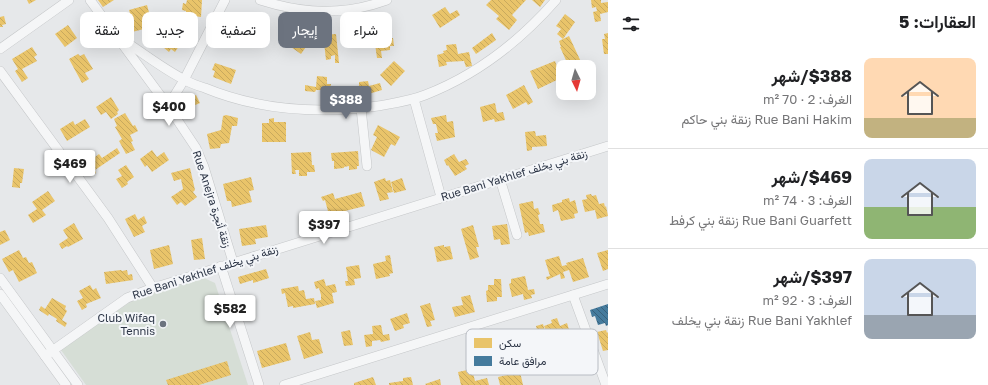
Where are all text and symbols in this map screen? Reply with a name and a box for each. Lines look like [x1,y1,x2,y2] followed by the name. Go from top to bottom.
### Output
[899,11,976,32] text: العقارات: 5
[80,12,134,48] chip: شقة
[142,12,198,48] chip: جديد
[206,12,270,48] chip: تصفية
[278,12,332,48] chip: إيجار
[340,12,392,48] chip: شراء
[620,13,642,35] icon: filters
[556,60,596,100] north arrow
[556,60,596,100] map controls
[772,65,852,86] text: $388/شهر
[896,74,944,122] icon: home
[322,86,370,120] pin: $388
[329,91,363,107] text: $388
[763,91,852,107] text: الغرف: 2 · 70 m²
[145,93,193,127] pin: $400
[152,98,186,114] text: $400
[681,111,852,127] text: Rue Bani Hakim زنقة بني حاكم
[439,146,590,207] street label: Rue Bani Yakhlef زنقة بني يخلف
[190,149,234,250] street label: Rue Anejra زنقة أنجرة
[46,150,94,184] pin: $469
[53,155,87,171] text: $469
[771,166,852,187] text: $469/شهر
[896,175,944,223] icon: home
[763,192,852,208] text: الغرف: 3 · 74 m²
[300,211,348,245] pin: $397
[669,212,852,228] text: Rue Bani Guarfett زنقة بني كرفط
[308,216,340,232] text: $397
[130,242,281,305] street label: Rue Bani Yakhlef زنقة بني يخلف
[773,266,852,287] text: $397/شهر
[896,275,944,323] icon: home
[762,292,852,308] text: الغرف: 3 · 92 m²
[206,295,254,329] pin: $582
[214,300,246,316] text: $582
[98,311,155,337] place label: Club Wifaq Tennis
[672,312,852,328] text: Rue Bani Yakhlef زنقة بني يخلف
[158,319,168,329] marker: Club Wifaq Tennis
[466,329,598,375] legend
[499,336,522,350] text: سكن
[499,354,547,368] text: مرافق عامة

